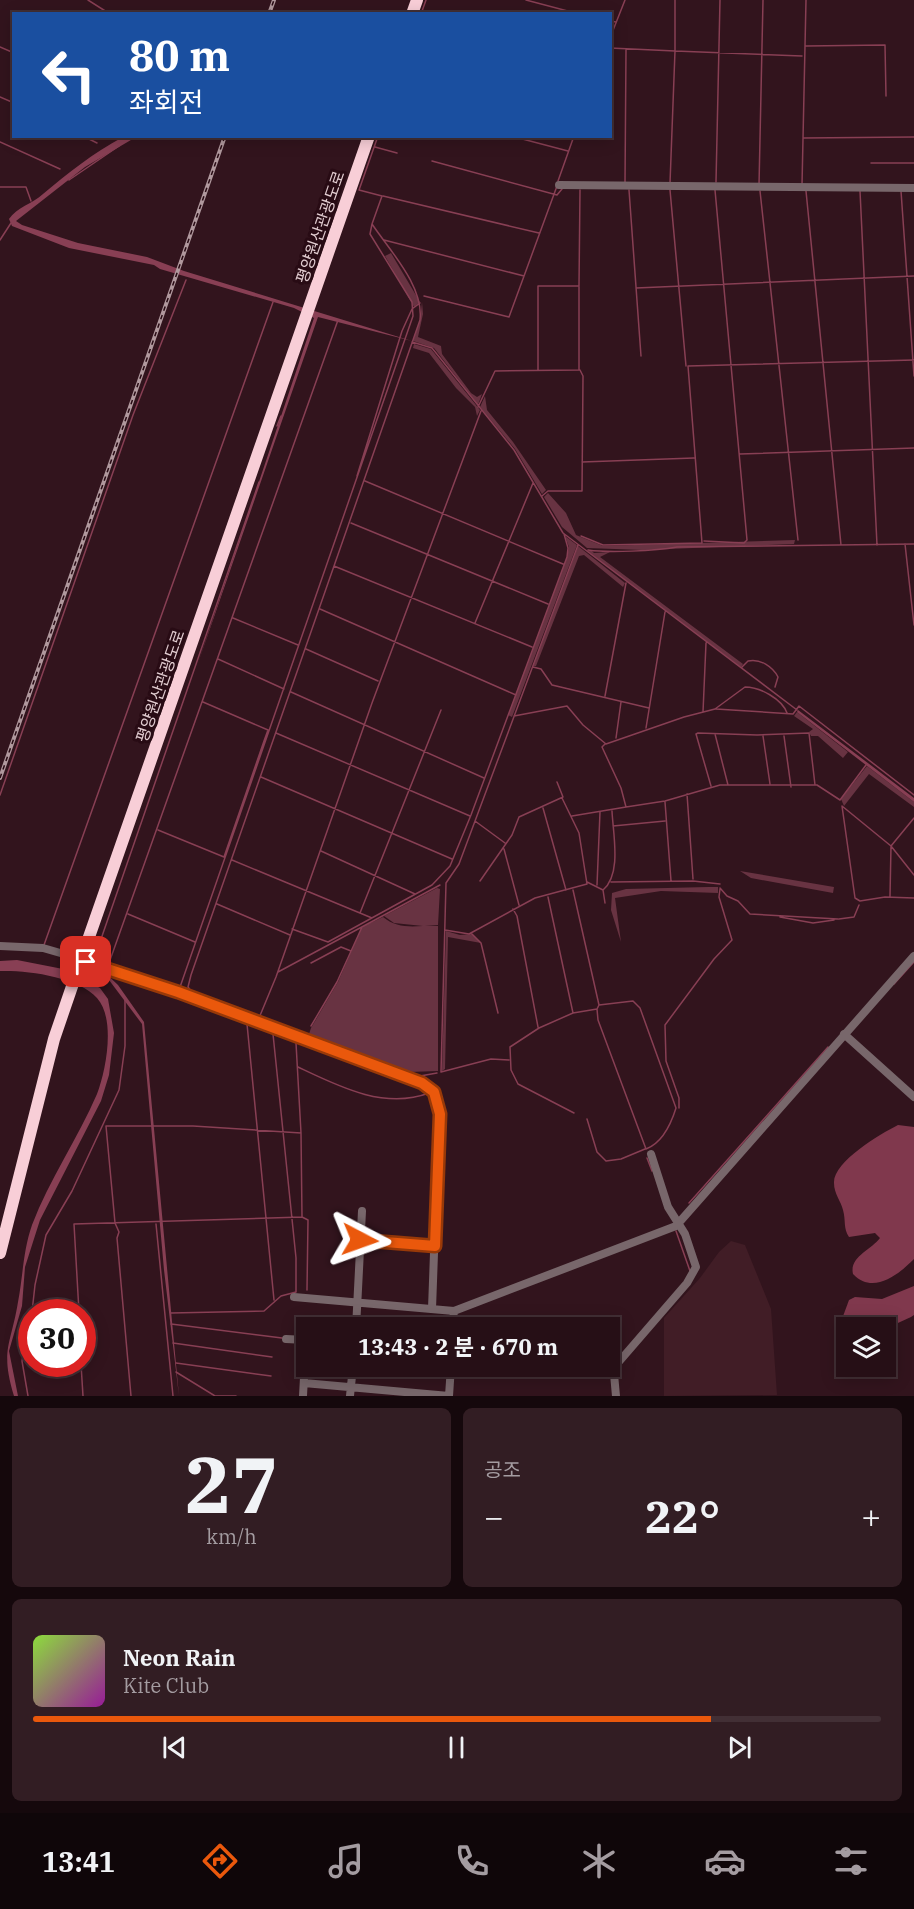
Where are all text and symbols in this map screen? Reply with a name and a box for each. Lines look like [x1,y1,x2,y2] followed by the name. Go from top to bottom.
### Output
[129,28,230,83] text: 80 m
[30,36,108,114] icon: left
[129,84,204,119] text: 좌회전
[291,168,349,286] street label: 평양원산관광도로
[131,627,189,745] street label: 평양원산관광도로
[60,936,111,987] pin
[69,945,102,978] icon: arrive
[328,1208,392,1272] position arrow
[18,1299,96,1377] speed limit sign: 30
[836,1317,896,1377] map controls
[836,1317,896,1377] button: layers
[358,1332,558,1361] text: 13:43 · 2 분 · 670 m
[185,1433,278,1534] text: 27
[484,1456,521,1483] text: 공조
[645,1487,720,1545] text: 22°
[484,1495,504,1538] text: −
[861,1495,881,1538] text: +
[206,1523,257,1550] text: km/h
[123,1643,236,1672] text: Neon Rain
[123,1672,209,1699] text: Kite Club
[158,1731,191,1764] icon: previous
[440,1731,473,1764] icon: pause
[723,1731,756,1764] icon: next
[199,1840,241,1882] icon: directions
[325,1840,367,1882] icon: music
[451,1840,493,1882] icon: phone
[578,1840,620,1882] icon: climate
[704,1840,746,1882] icon: car
[830,1840,872,1882] icon: filters
[42,1844,115,1879] text: 13:41

